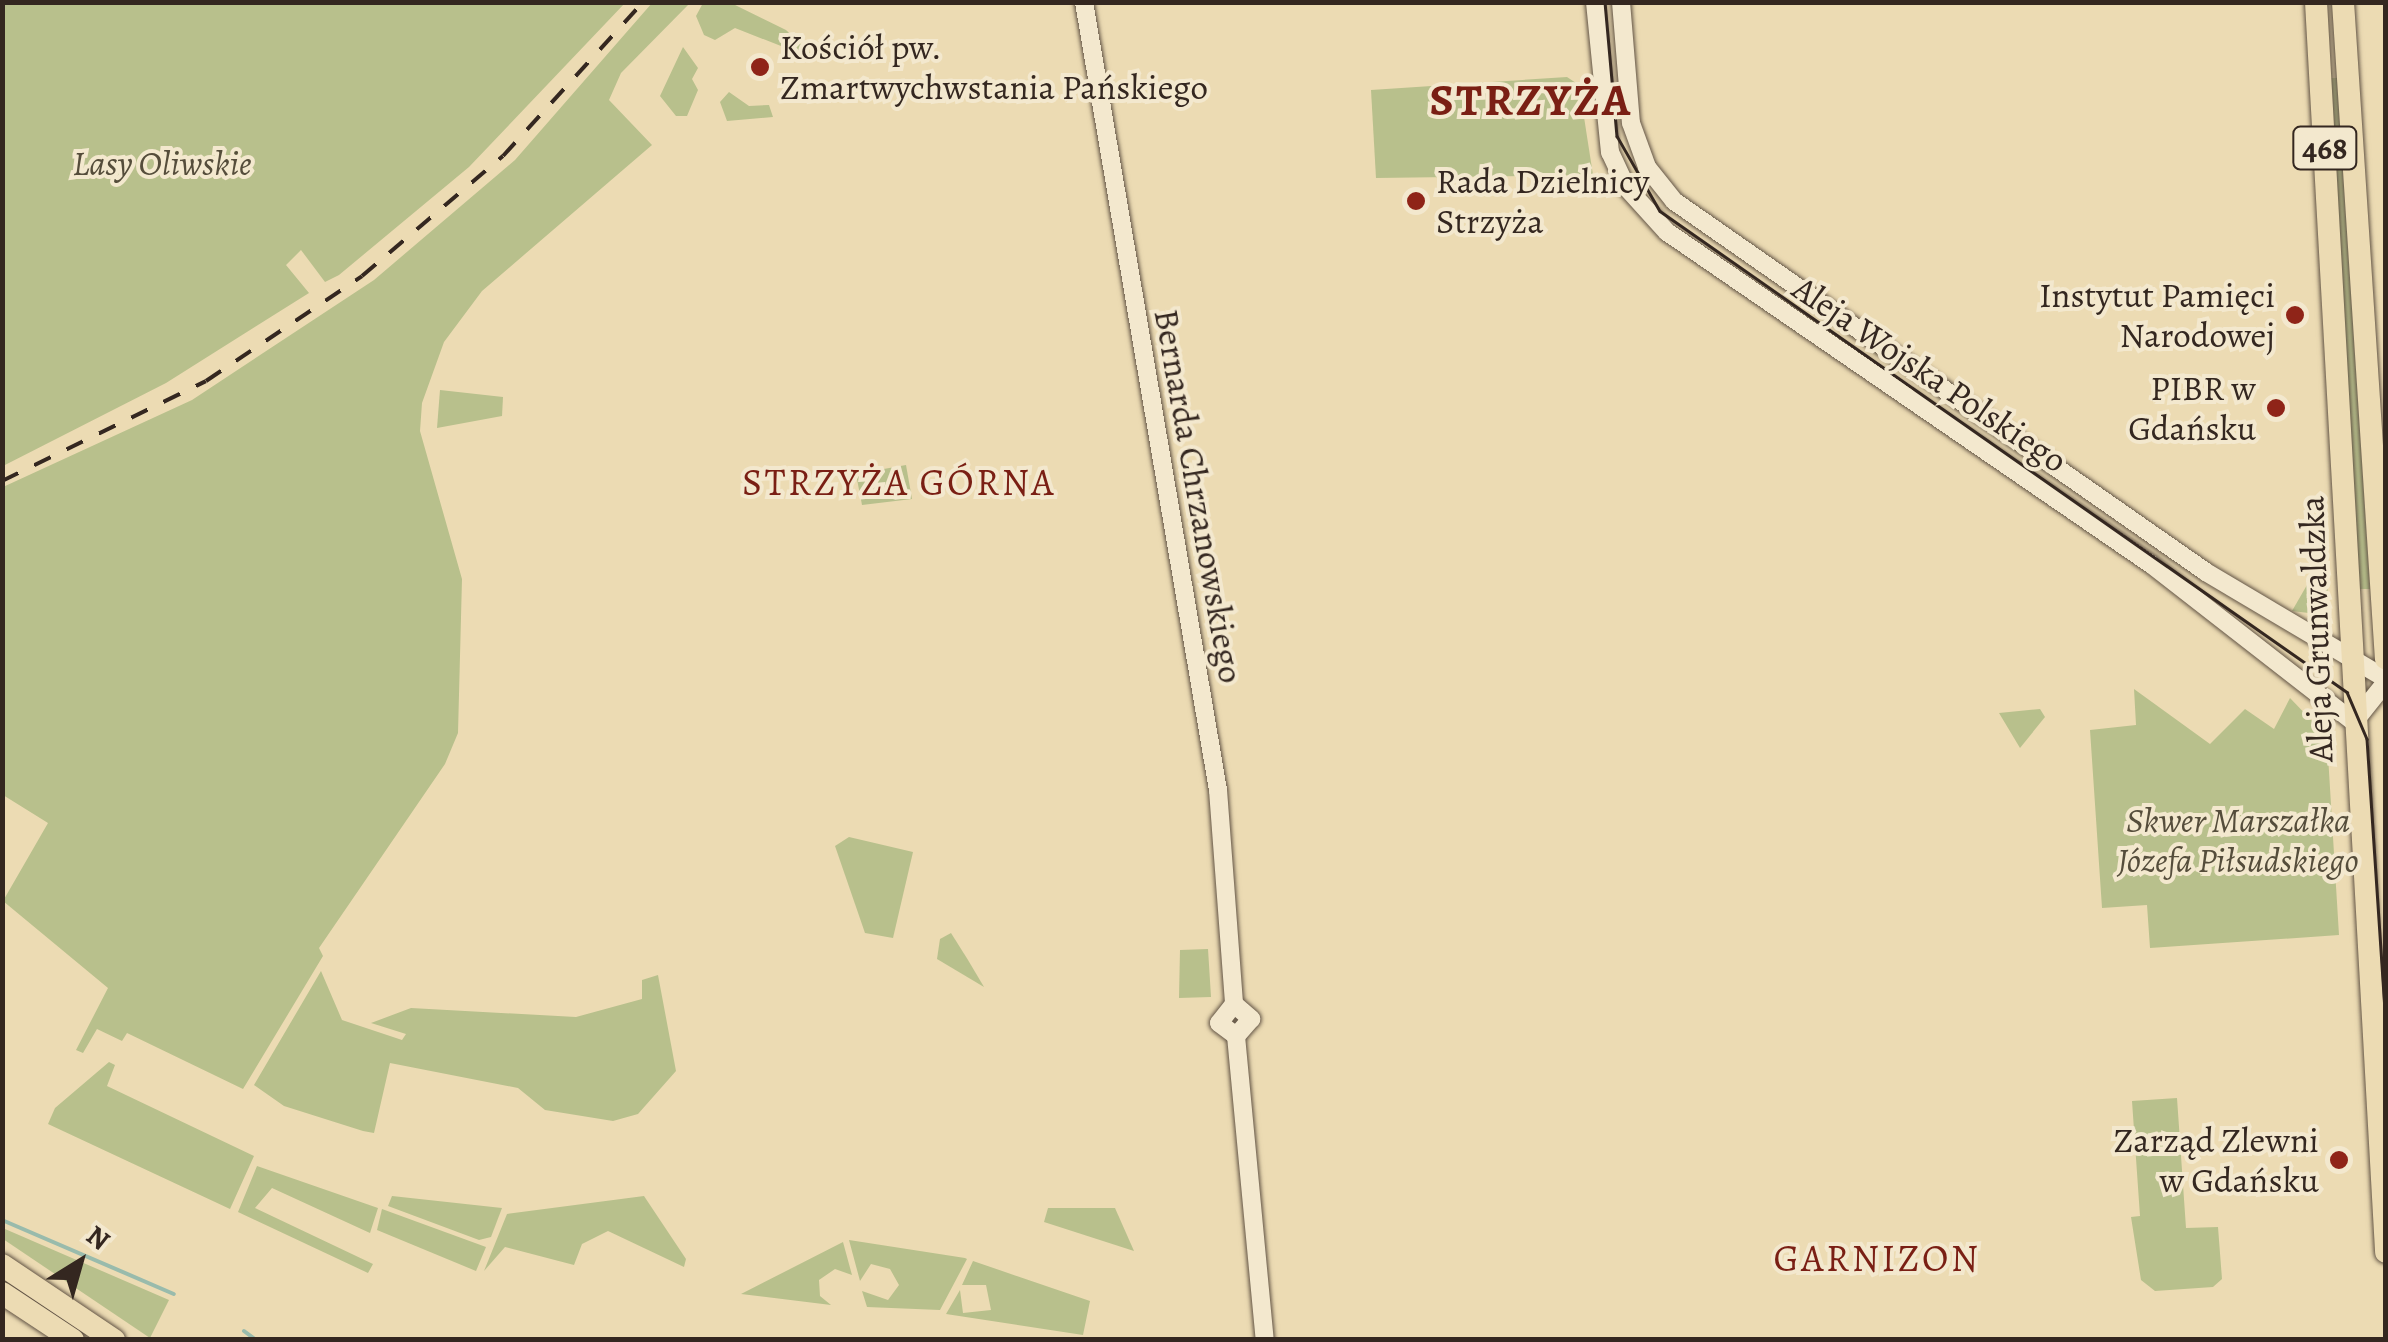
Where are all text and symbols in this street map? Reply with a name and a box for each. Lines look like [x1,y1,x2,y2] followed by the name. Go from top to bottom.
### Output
[780,26,1208,108] place label: Kościół pw. Zmartwychwstania Pańskiego
[749,56,771,78] marker: Kościół pw. Zmartwychwstania Pańskiego
[1429,74,1633,128] district label: STRZYŻA
[2290,121,2360,175] road number: 468
[72,142,252,184] park label: Lasy Oliwskie
[1436,160,1649,242] place label: Rada Dzielnicy Strzyża
[1405,190,1427,212] marker: Rada Dzielnicy Strzyża
[1785,267,2075,481] street label: Aleja Wojska Polskiego
[2039,274,2275,356] place label: Instytut Pamięci Narodowej
[2284,304,2306,326] marker: Instytut Pamięci Narodowej
[1145,306,1253,686] street label: Bernarda Chrzanowskiego
[2128,367,2256,449] place label: PIBR w Gdańsku
[2265,397,2287,419] marker: PIBR w Gdańsku
[742,460,1056,506] district label: STRZYŻA GÓRNA
[2290,495,2342,763] street label: Aleja Grunwaldzka
[2117,799,2359,881] park label: Skwer Marszałka Józefa Piłsudskiego
[2113,1119,2319,1201] place label: Zarząd Zlewni w Gdańsku
[2328,1149,2350,1171] marker: Zarząd Zlewni w Gdańsku
[30,1212,130,1312] north arrow
[78,1217,118,1259] text: N
[1774,1236,1980,1282] district label: GARNIZON

